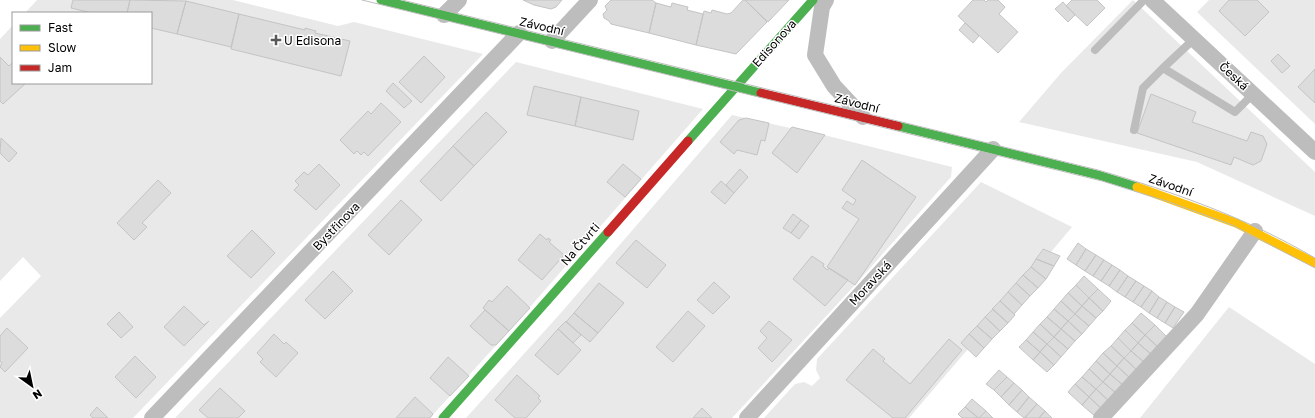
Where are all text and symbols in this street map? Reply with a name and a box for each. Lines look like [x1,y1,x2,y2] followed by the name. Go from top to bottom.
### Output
[12,12,152,84] legend
[518,14,567,39] street label: Závodní
[749,16,799,70] street label: Edisonova
[48,20,73,35] text: Fast
[284,33,341,48] place label: U Edisona
[271,35,281,45] marker: U Edisona
[48,40,76,55] text: Slow
[1216,59,1252,93] street label: Česká
[48,60,72,75] text: Jam
[833,90,882,116] street label: Závodní
[1147,171,1196,200] street label: Závodní
[309,199,363,253] street label: Bystřinova
[557,220,603,268] street label: Na Čtvrti
[846,258,894,308] street label: Moravská
[12,366,52,406] north arrow
[31,387,45,403] text: N

